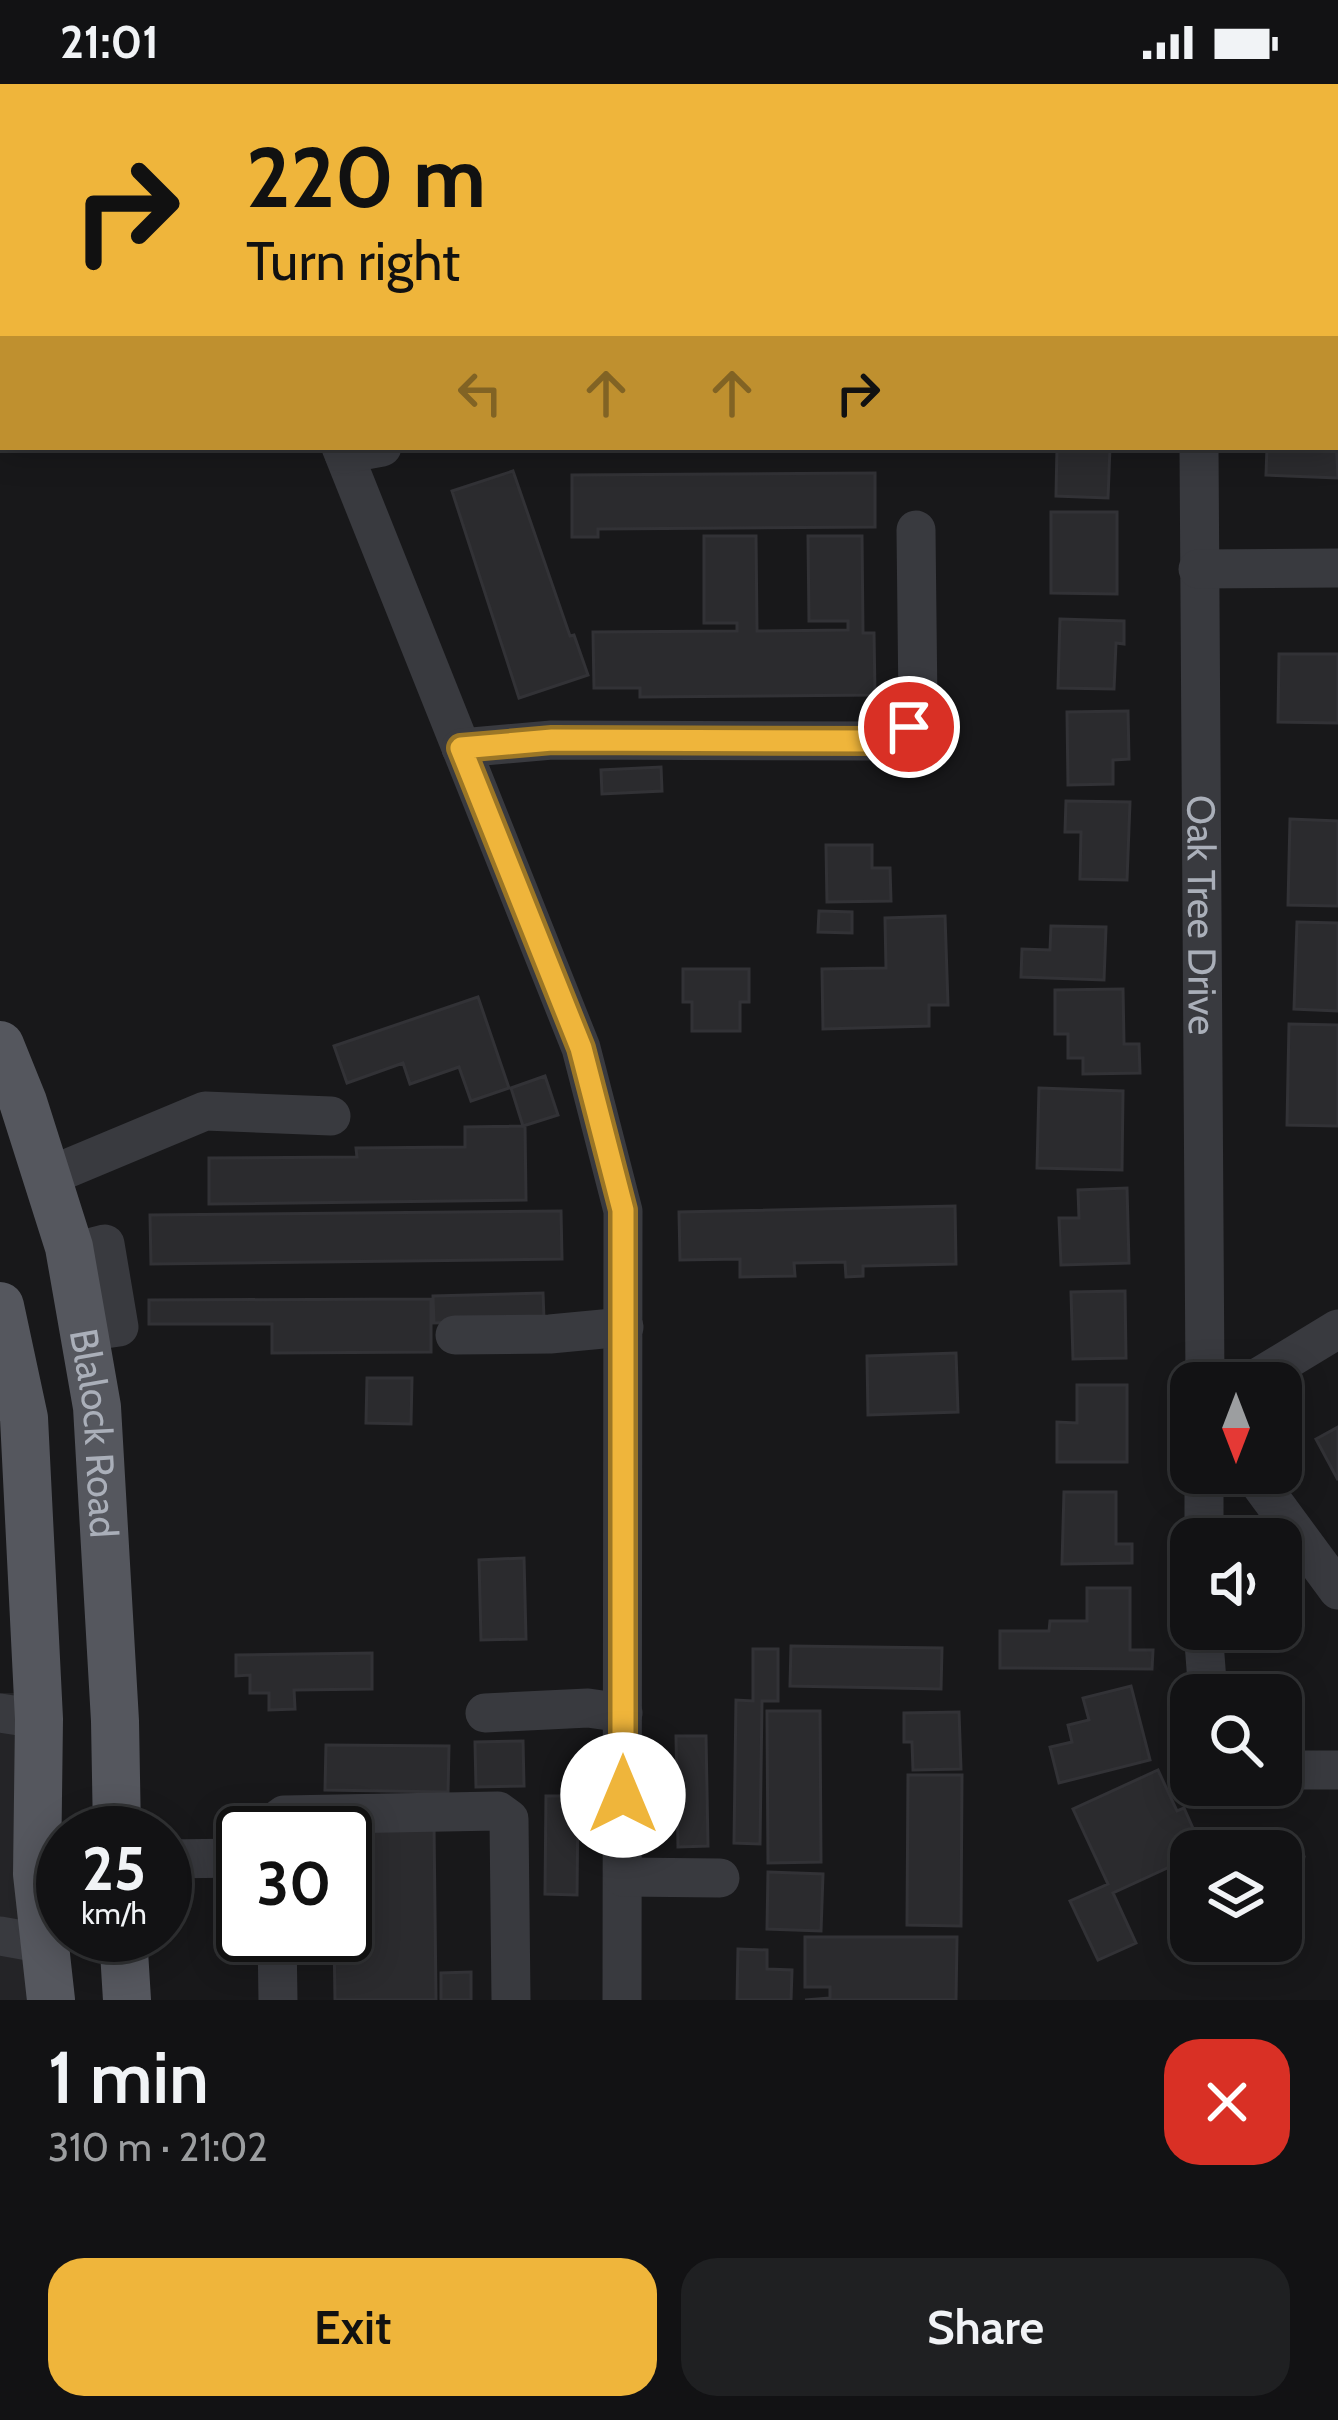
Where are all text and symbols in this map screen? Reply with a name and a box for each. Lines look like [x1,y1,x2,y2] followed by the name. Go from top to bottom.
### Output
[60,15,159,69] text: 21:01
[246,126,486,228] text: 220 m
[48,132,204,288] icon: right
[246,228,460,294] text: Turn right
[447,360,513,426] icon: left
[573,360,639,426] icon: ahead
[699,360,765,426] icon: ahead
[825,360,891,426] icon: right
[858,676,960,778] pin
[876,694,942,760] icon: arrive
[1177,795,1227,1035] street label: Oak Tree Drive
[60,1325,128,1539] street label: Blalock Road
[1170,1362,1302,1494] north arrow
[1170,1362,1302,1962] map controls
[1170,1518,1302,1650] button: sound
[1170,1674,1302,1806] button: search
[560,1732,686,1858] position arrow
[216,1806,372,1962] speed limit sign: 30
[1170,1830,1302,1962] button: layers
[82,1832,146,1905] text: 25
[81,1895,147,1932] text: km/h
[48,2034,209,2121] text: 1 min
[1164,2039,1290,2165] button: close
[48,2123,268,2171] text: 310 m · 21:02
[48,2258,657,2396] button: Exit
[681,2258,1290,2396] button: Share

